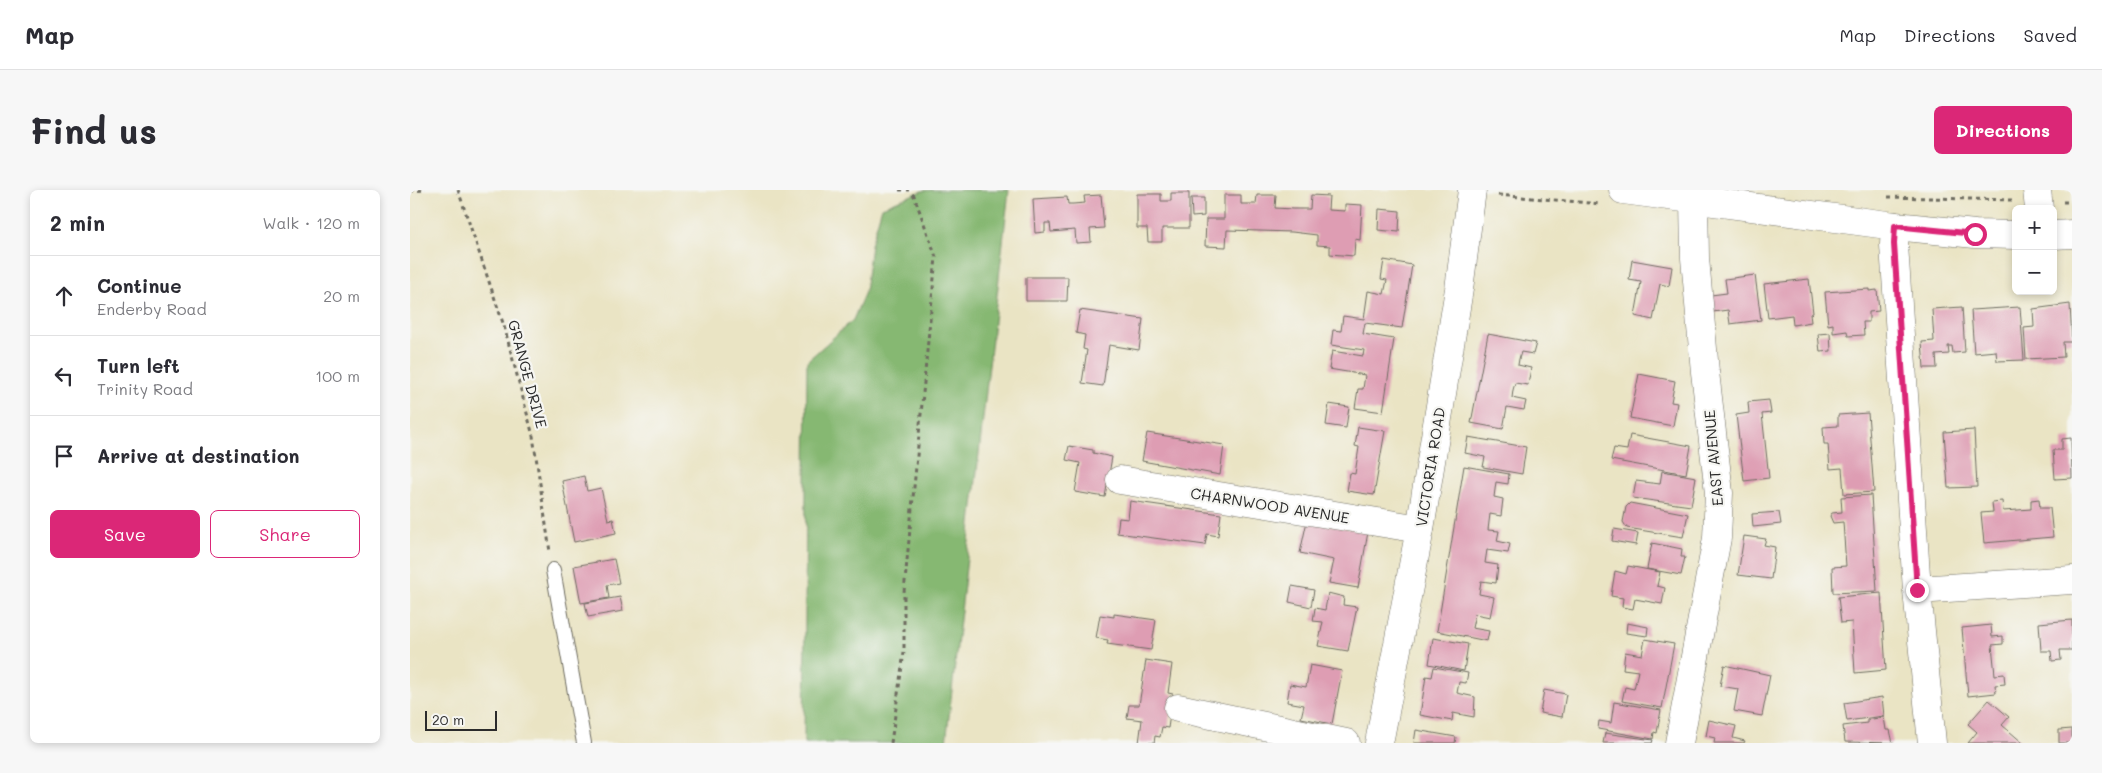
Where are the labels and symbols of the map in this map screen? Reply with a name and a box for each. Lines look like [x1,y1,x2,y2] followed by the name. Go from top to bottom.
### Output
[1964,223,1987,246] route start
[504,318,552,431] street label: GRANGE DRIVE
[1411,406,1449,528] street label: VICTORIA ROAD
[1699,409,1727,507] street label: EAST AVENUE
[1189,483,1351,527] street label: CHARNWOOD AVENUE
[1906,579,1929,602] route end
[425,708,498,731] scale bar

